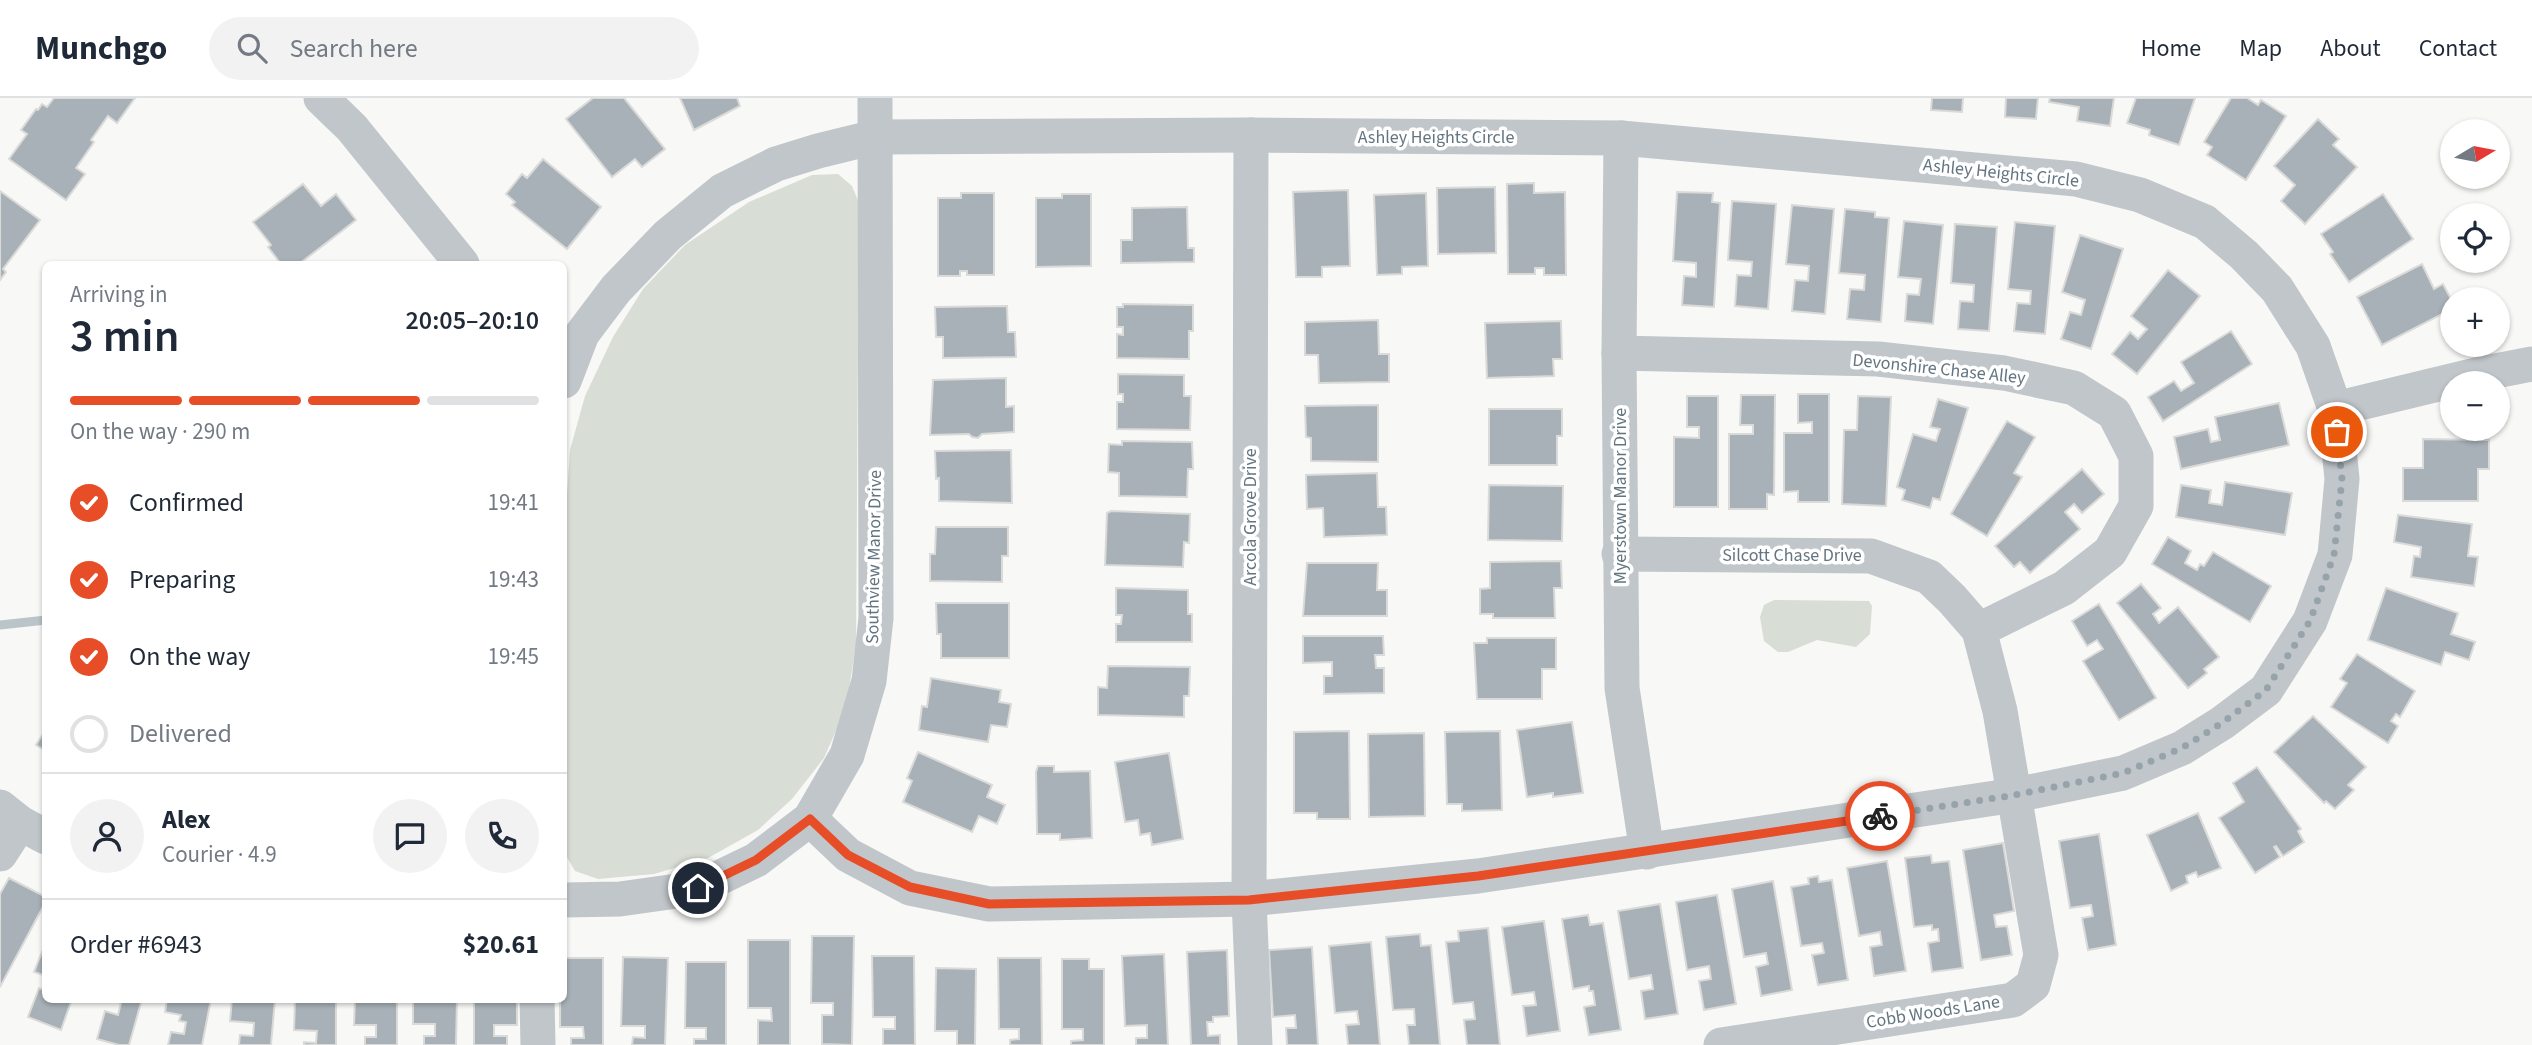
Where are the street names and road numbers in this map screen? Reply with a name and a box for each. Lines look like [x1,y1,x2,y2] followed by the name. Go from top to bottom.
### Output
[1358,125,1514,150] street label: Ashley Heights Circle
[1922,152,2080,194] street label: Ashley Heights Circle
[1851,347,2027,391] street label: Devonshire Chase Alley
[1608,408,1633,584] street label: Myerstown Manor Drive
[1238,448,1263,586] street label: Arcola Grove Drive
[860,470,888,644] street label: Southview Manor Drive
[1722,543,1862,568] street label: Silcott Chase Drive
[1864,989,2002,1035] street label: Cobb Woods Lane

